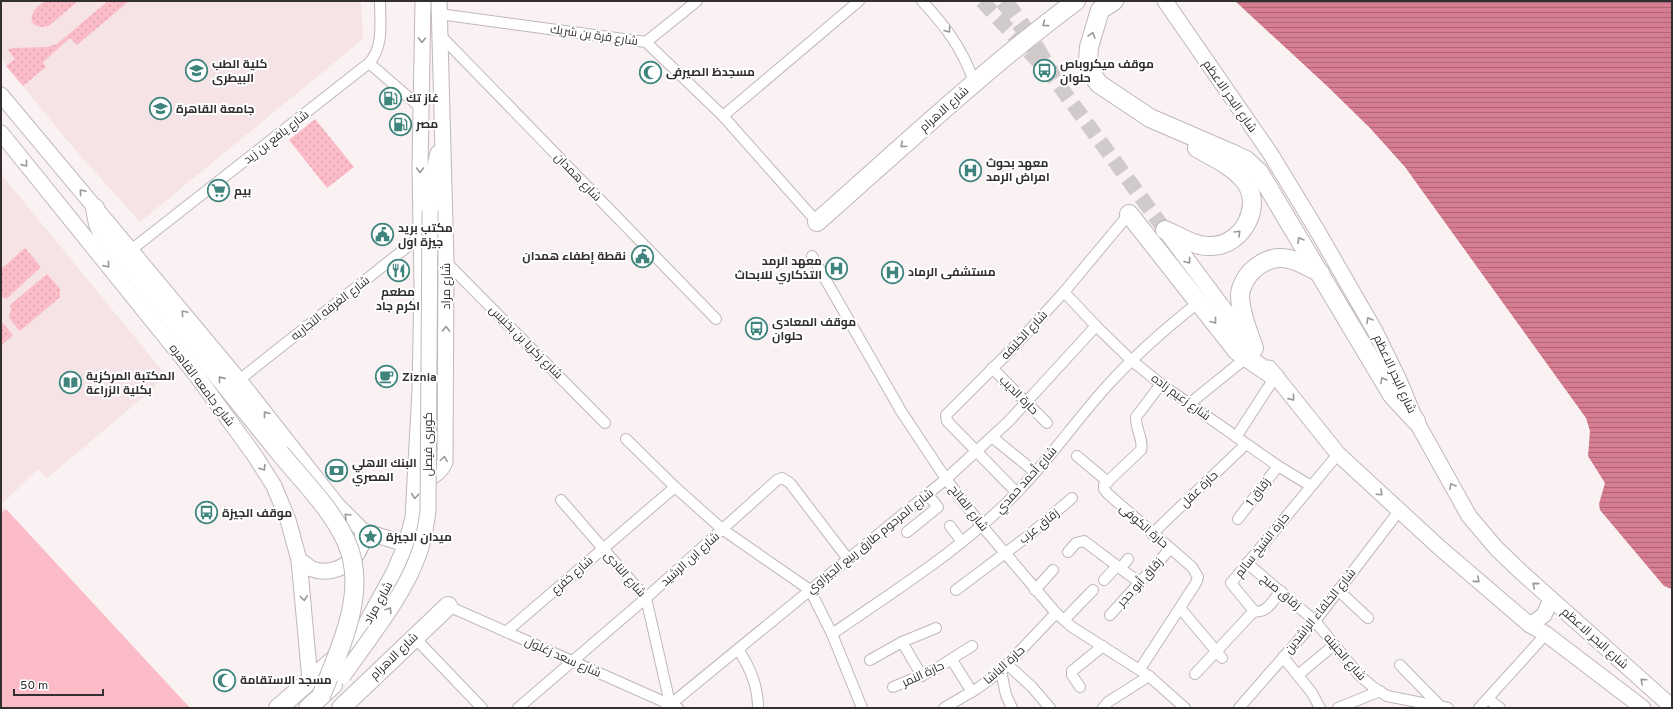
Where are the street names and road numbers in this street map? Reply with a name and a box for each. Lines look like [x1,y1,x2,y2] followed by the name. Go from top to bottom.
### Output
[549,22,639,50] street label: شارع قرة بن شريك
[1198,57,1260,136] street label: شارع البحر الاعظم
[917,83,973,136] street label: شارع الاهرام
[241,107,313,168] street label: شارع يافع بن زيد
[550,150,604,205] street label: شارع همدان
[439,263,455,309] street label: شارع مراد
[288,273,373,345] street label: شارع الغرفه التجاريه
[485,303,566,383] street label: شارع زكريا بن بخنيس
[998,308,1052,364] street label: شارع الخليفه
[1369,333,1419,416] street label: شارع البحر الاعظم
[165,341,237,430] street label: شارع جامعه القاهره
[1147,371,1213,425] street label: شارع زعيم زاده
[995,373,1041,419] street label: حارة الديب
[421,412,437,476] street label: كوبرى فيصل
[992,443,1062,518] street label: شارع أحمد حمدي
[1177,468,1222,512] street label: حارة عقل
[1243,475,1275,510] street label: زقاق 1
[945,482,991,535] street label: شارع الفاتح
[804,486,938,599] street label: شارع المرحوم طارق ربيع الجيزاوي
[1115,501,1171,552] street label: حارة الكوفى
[1016,506,1063,548] street label: زقاق عزب
[1232,510,1294,581] street label: حارة الشيخ سالم
[658,529,723,590] street label: شارع ابن الرشيد
[600,548,649,601] street label: شارع النادى
[548,553,597,598] street label: شارع خفرع
[1113,554,1167,611] street label: زقاق أبو حجر
[1281,566,1360,658] street label: شارع الخلفاء الراشدين
[1257,571,1304,614] street label: زقاق صبح
[361,579,397,628] street label: شارع مراد
[1557,604,1631,673] street label: شارع البحر الاعظم
[367,630,422,684] street label: شارع الاهرام
[1319,631,1369,685] street label: شارع الجنينه
[522,634,603,682] street label: شارع سعد زغلول
[981,643,1029,689] street label: حارة الباشا
[899,658,947,692] street label: حارة النمر

